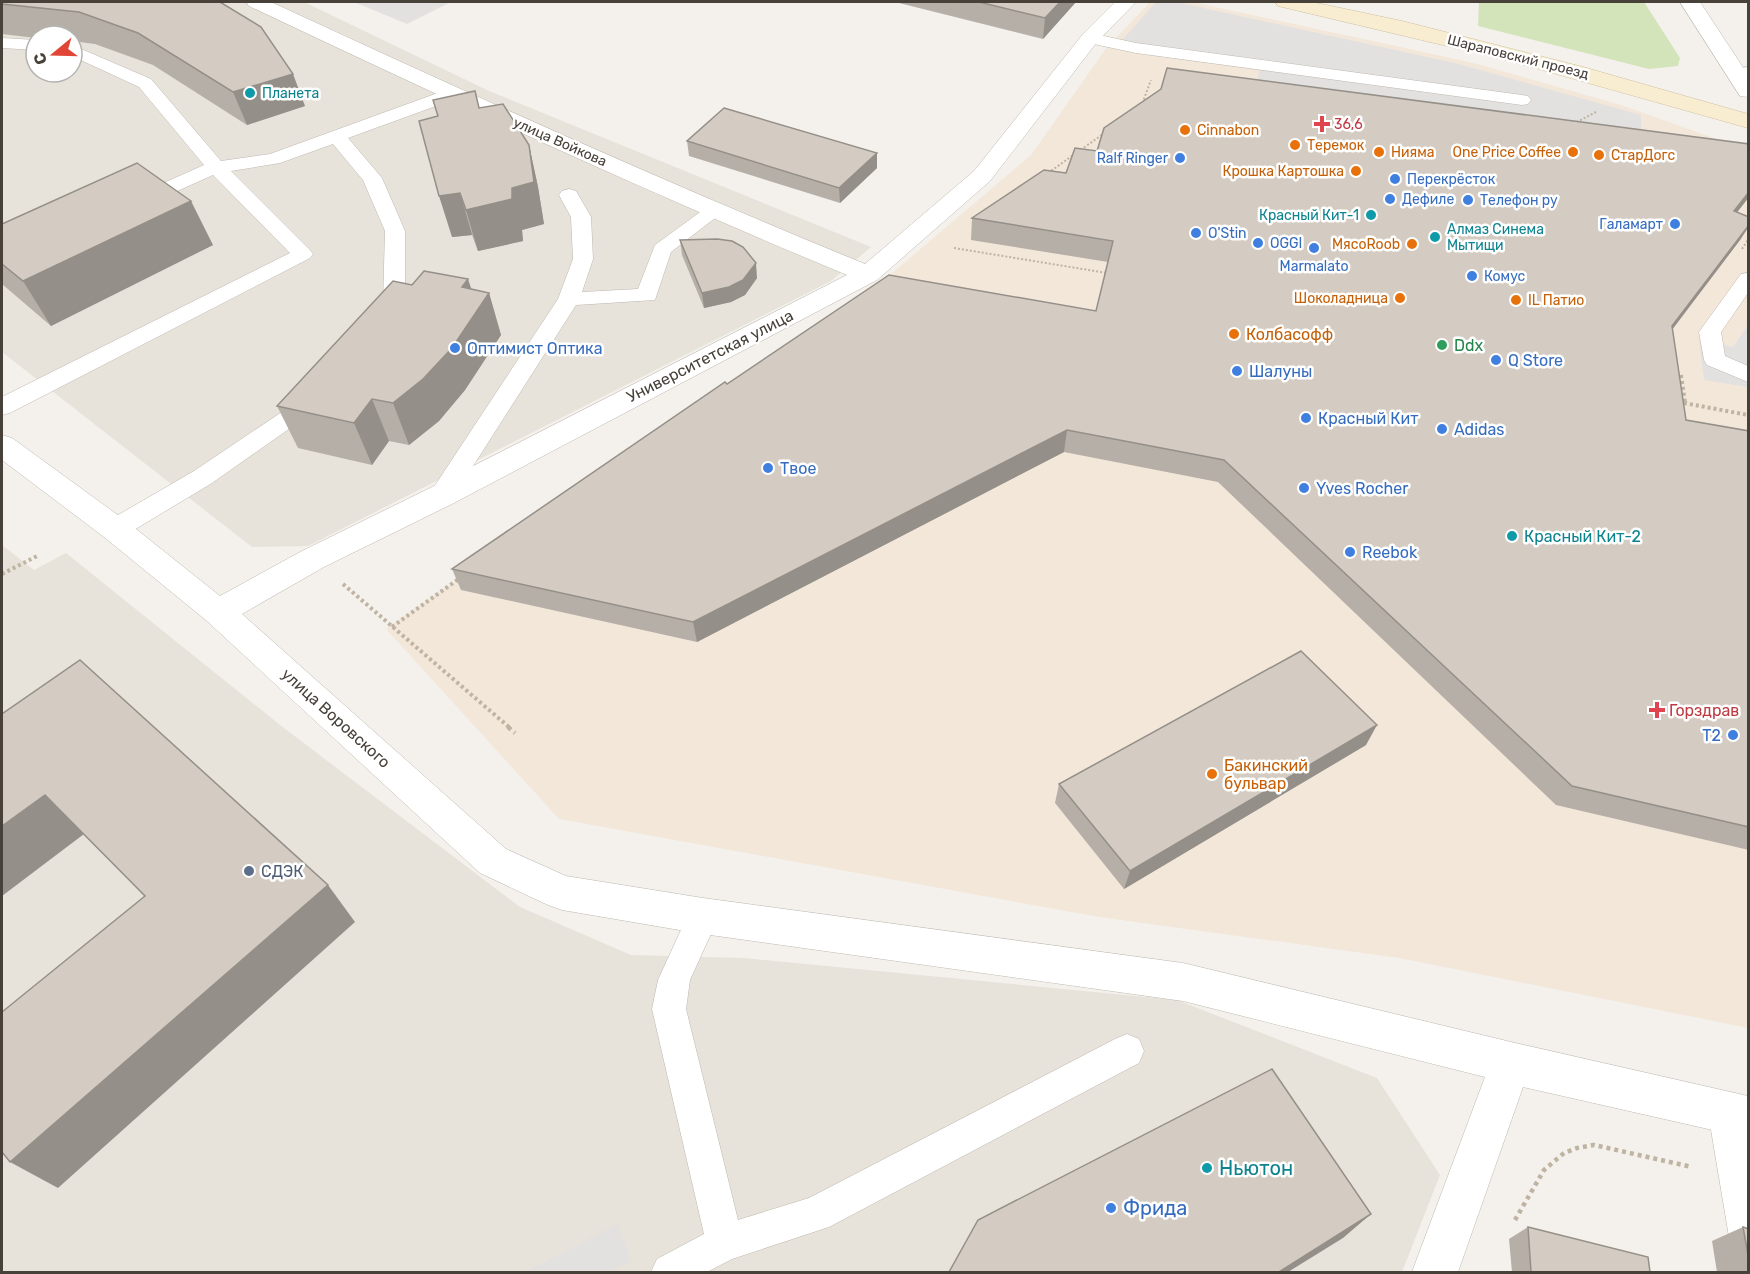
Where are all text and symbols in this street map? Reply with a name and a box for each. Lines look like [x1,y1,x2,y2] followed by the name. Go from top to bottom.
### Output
[24,24,84,84] north arrow
[1446,31,1590,83] street label: Шараповский проезд
[29,50,51,67] text: С
[262,85,319,102] place label: Планета
[243,86,257,100] marker: Планета
[511,114,609,170] street label: улица Войкова
[1334,116,1363,133] place label: 36,6
[1315,117,1329,131] marker: 36,6
[1197,122,1259,139] place label: Cinnabon
[1178,123,1192,137] marker: Cinnabon
[1307,137,1365,154] place label: Теремок
[1288,138,1302,152] marker: Теремок
[1391,144,1434,161] place label: Нияма
[1453,144,1561,161] place label: One Price Coffee
[1372,145,1386,159] marker: Нияма
[1566,145,1580,159] marker: One Price Coffee
[1611,147,1675,164] place label: СтарДогс
[1592,148,1606,162] marker: СтарДогс
[1097,150,1169,167] place label: Ralf Ringer
[1173,151,1187,165] marker: Ralf Ringer
[1222,163,1344,180] place label: Крошка Картошка
[1349,164,1363,178] marker: Крошка Картошка
[1407,171,1496,188] place label: Перекрёсток
[1388,172,1402,186] marker: Перекрёсток
[1402,191,1454,208] place label: Дефиле
[1383,192,1397,206] marker: Дефиле
[1480,192,1558,209] place label: Телефон ру
[1461,193,1475,207] marker: Телефон ру
[1259,207,1359,224] place label: Красный Кит-1
[1364,208,1378,222] marker: Красный Кит-1
[1599,216,1663,233] place label: Галамарт
[1668,217,1682,231] marker: Галамарт
[1447,221,1544,254] place label: Алмаз Синема Мытищи
[1208,225,1247,242] place label: O'Stin
[1189,226,1203,240] marker: O'Stin
[1428,230,1442,244] marker: Алмаз Синема Мытищи
[1270,235,1302,252] place label: OGGI
[1251,236,1265,250] marker: OGGI
[1332,236,1400,253] place label: МясоRoob
[1405,237,1419,251] marker: МясоRoob
[1307,241,1321,255] marker: Marmalato
[1280,258,1348,275] place label: Marmalato
[1484,268,1526,285] place label: Комус
[1465,269,1479,283] marker: Комус
[1294,290,1388,307] place label: Шоколадница
[1393,291,1407,305] marker: Шоколадница
[1528,292,1584,309] place label: IL Патио
[1509,293,1523,307] marker: IL Патио
[623,306,797,406] street label: Университетская улица
[1246,325,1333,344] place label: Колбасофф
[1227,327,1241,341] marker: Колбасофф
[1454,336,1484,355] place label: Ddx
[1435,338,1449,352] marker: Ddx
[467,339,603,358] place label: Оптимист Оптика
[448,341,462,355] marker: Оптимист Оптика
[1508,351,1563,370] place label: Q Store
[1489,353,1503,367] marker: Q Store
[1249,362,1312,381] place label: Шалуны
[1230,364,1244,378] marker: Шалуны
[1318,409,1418,428] place label: Красный Кит
[1299,411,1313,425] marker: Красный Кит
[1454,420,1505,439] place label: Adidas
[1435,422,1449,436] marker: Adidas
[780,459,816,478] place label: Твое
[761,461,775,475] marker: Твое
[1316,479,1408,498] place label: Yves Rocher
[1297,481,1311,495] marker: Yves Rocher
[1524,527,1641,546] place label: Красный Кит-2
[1505,529,1519,543] marker: Красный Кит-2
[1362,543,1418,562] place label: Reebok
[1343,545,1357,559] marker: Reebok
[278,664,394,772] street label: улица Воровского
[1669,701,1739,720] place label: Горздрав
[1650,703,1664,717] marker: Горздрав
[1702,726,1721,745] place label: T2
[1726,728,1740,742] marker: T2
[1224,756,1308,793] place label: Бакинский бульвар
[1205,767,1219,781] marker: Бакинский бульвар
[261,862,303,881] place label: СДЭК
[242,864,256,878] marker: СДЭК
[1219,1156,1293,1180] place label: Ньютон
[1200,1161,1214,1175] marker: Ньютон
[1123,1196,1187,1220] place label: Фрида
[1104,1201,1118,1215] marker: Фрида

